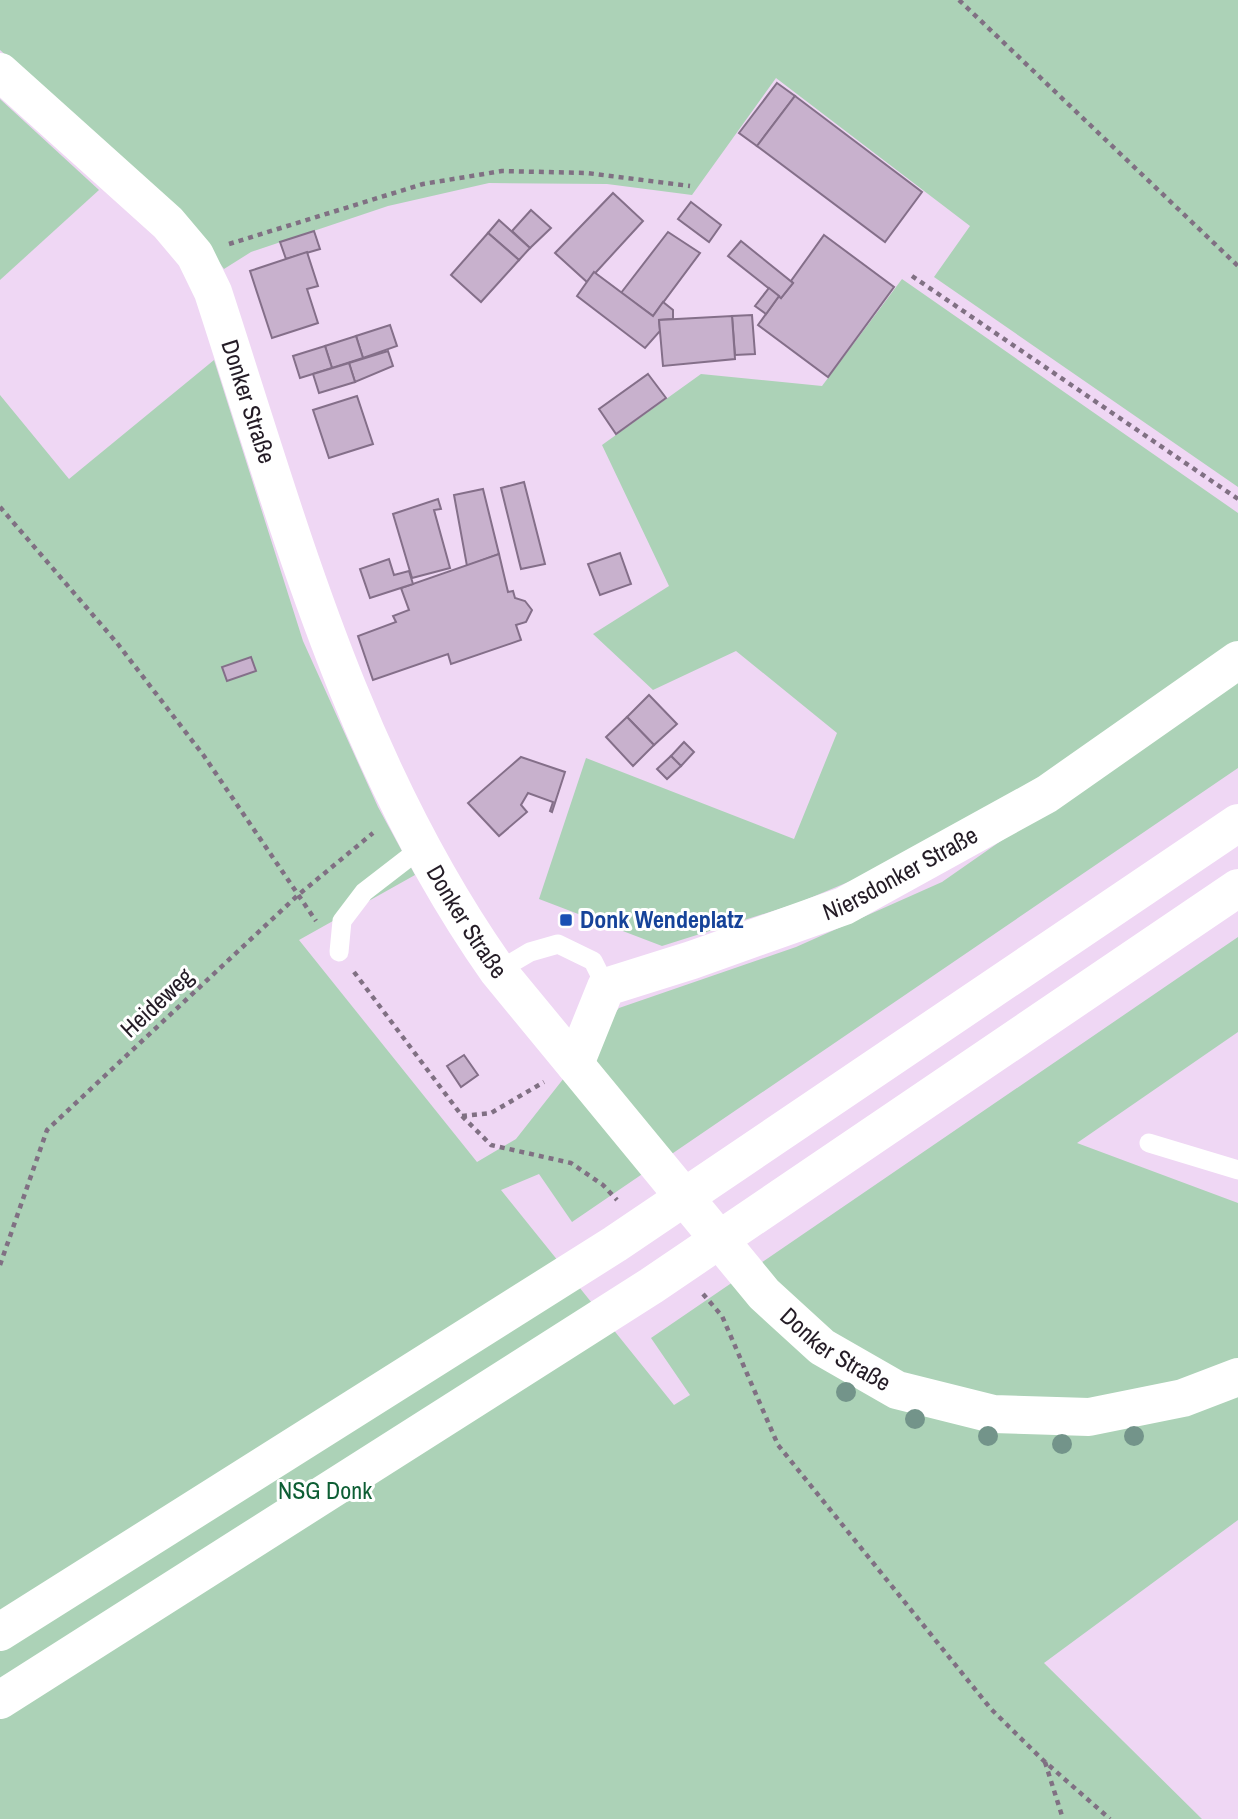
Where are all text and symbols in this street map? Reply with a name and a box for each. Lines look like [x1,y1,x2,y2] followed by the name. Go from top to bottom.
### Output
[214,336,284,467] street label: Donker Straße
[818,818,983,927] street label: Niersdonker Straße
[420,859,515,985] street label: Donker Straße
[580,903,744,935] place label: Donk Wendeplatz
[558,912,574,928] marker: Donk Wendeplatz
[113,960,200,1044] street label: Heideweg
[774,1300,897,1398] street label: Donker Straße
[278,1474,372,1506] park label: NSG Donk

